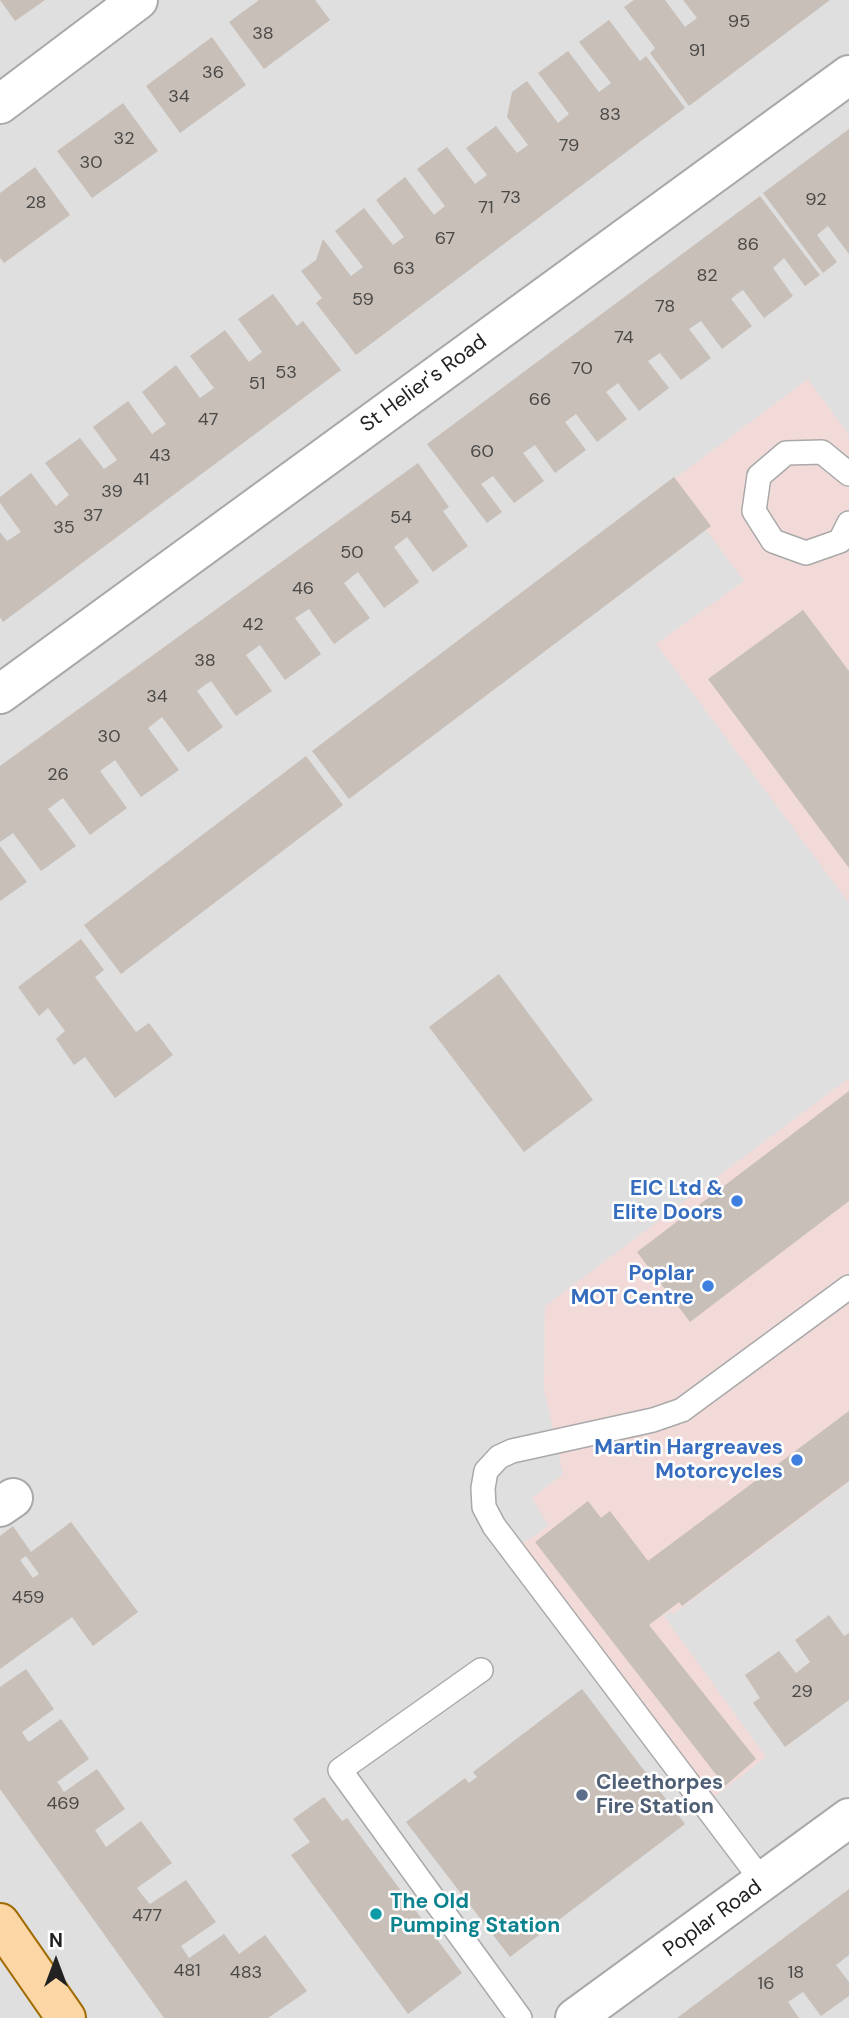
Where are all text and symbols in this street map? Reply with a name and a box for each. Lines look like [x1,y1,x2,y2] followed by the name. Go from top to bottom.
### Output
[728,11,750,33] house number: 95
[252,23,274,45] house number: 38
[689,40,705,62] house number: 91
[202,62,224,84] house number: 36
[168,86,190,108] house number: 34
[599,104,621,126] house number: 83
[113,128,135,150] house number: 32
[559,135,579,157] house number: 79
[80,152,102,174] house number: 30
[501,187,521,209] house number: 73
[805,189,827,211] house number: 92
[25,192,47,214] house number: 28
[478,197,494,219] house number: 71
[435,228,455,250] house number: 67
[737,234,759,256] house number: 86
[393,258,415,280] house number: 63
[696,265,718,287] house number: 82
[352,289,374,311] house number: 59
[655,296,675,318] house number: 78
[614,327,634,349] house number: 74
[356,330,492,438] street label: St Helier's Road
[571,358,593,380] house number: 70
[275,362,297,384] house number: 53
[249,373,265,395] house number: 51
[529,389,551,411] house number: 66
[198,409,218,431] house number: 47
[470,441,494,463] house number: 60
[149,445,171,467] house number: 43
[133,469,149,491] house number: 41
[101,481,123,503] house number: 39
[83,505,103,527] house number: 37
[390,507,412,529] house number: 54
[53,517,75,539] house number: 35
[340,542,364,564] house number: 50
[292,578,314,600] house number: 46
[242,614,264,636] house number: 42
[194,650,216,672] house number: 38
[146,686,168,708] house number: 34
[98,726,120,748] house number: 30
[47,764,69,786] house number: 26
[613,1176,723,1226] place label: EIC Ltd & Elite Doors
[729,1193,745,1209] marker: EIC Ltd & Elite Doors
[571,1261,694,1311] place label: Poplar MOT Centre
[700,1278,716,1294] marker: Poplar MOT Centre
[594,1435,783,1485] place label: Martin Hargreaves Motorcycles
[789,1452,805,1468] marker: Martin Hargreaves Motorcycles
[12,1587,44,1609] house number: 459
[791,1681,813,1703] house number: 29
[596,1770,723,1820] place label: Cleethorpes Fire Station
[574,1787,590,1803] marker: Cleethorpes Fire Station
[46,1793,80,1815] house number: 469
[659,1875,767,1963] street label: Poplar Road
[390,1889,560,1939] place label: The Old Pumping Station
[132,1905,162,1927] house number: 477
[368,1906,384,1922] marker: The Old Pumping Station
[21,1927,91,1997] north arrow
[49,1928,63,1953] text: N
[173,1960,201,1982] house number: 481
[230,1962,262,1984] house number: 483
[788,1962,804,1984] house number: 18
[758,1973,774,1995] house number: 16

